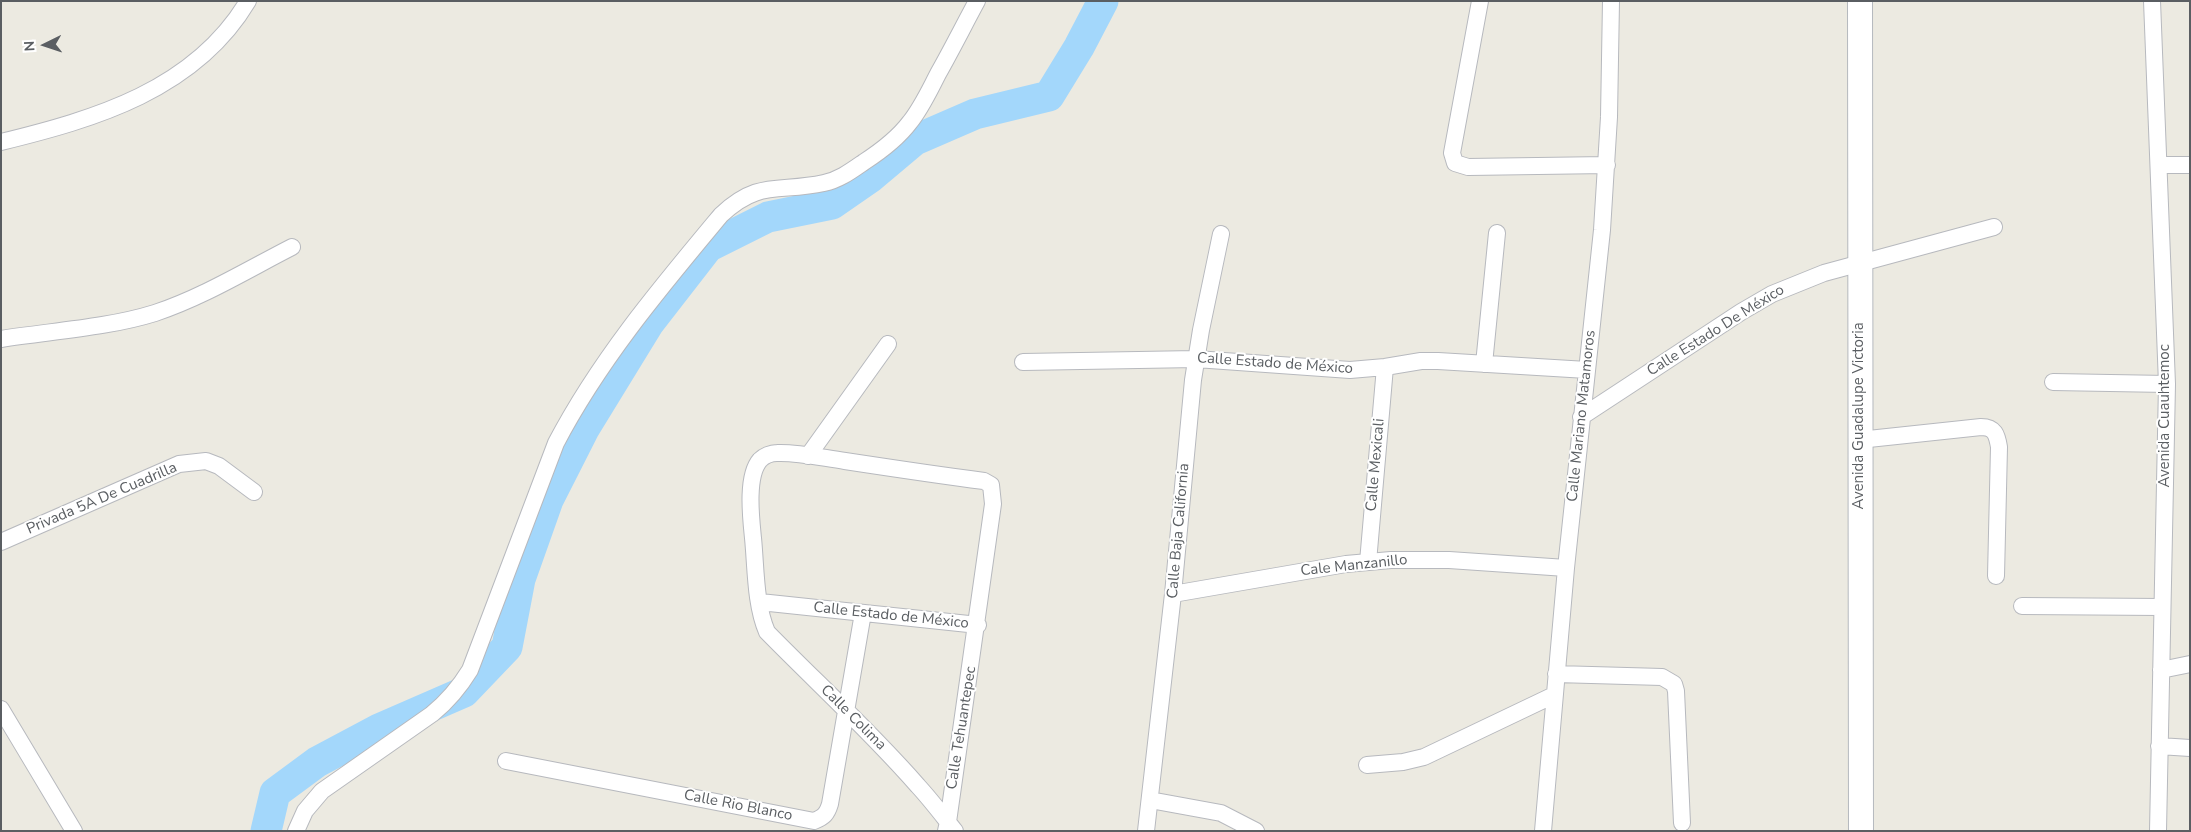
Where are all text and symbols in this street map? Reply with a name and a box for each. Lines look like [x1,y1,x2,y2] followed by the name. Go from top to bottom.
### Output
[20,20,70,70] north arrow
[20,40,39,52] text: N
[1644,281,1788,381] street label: Calle Estado De México
[1850,322,1868,510] street label: Avenida Guadalupe Victoria
[1564,329,1600,503] street label: Calle Mariano Matamoros
[2156,344,2174,488] street label: Avenida Cuauhtemoc
[1196,350,1354,378] street label: Calle Estado de México
[1363,418,1389,512] street label: Calle Mexicali
[24,459,180,539] street label: Privada 5A De Cuadrilla
[1164,462,1194,600] street label: Calle Baja California
[1300,551,1408,581] street label: Cale Manzanillo
[812,599,970,633] street label: Calle Estado de México
[943,665,981,791] street label: Calle Tehuantepec
[817,682,889,754] street label: Calle Colima
[682,787,794,825] street label: Calle Rio Blanco

